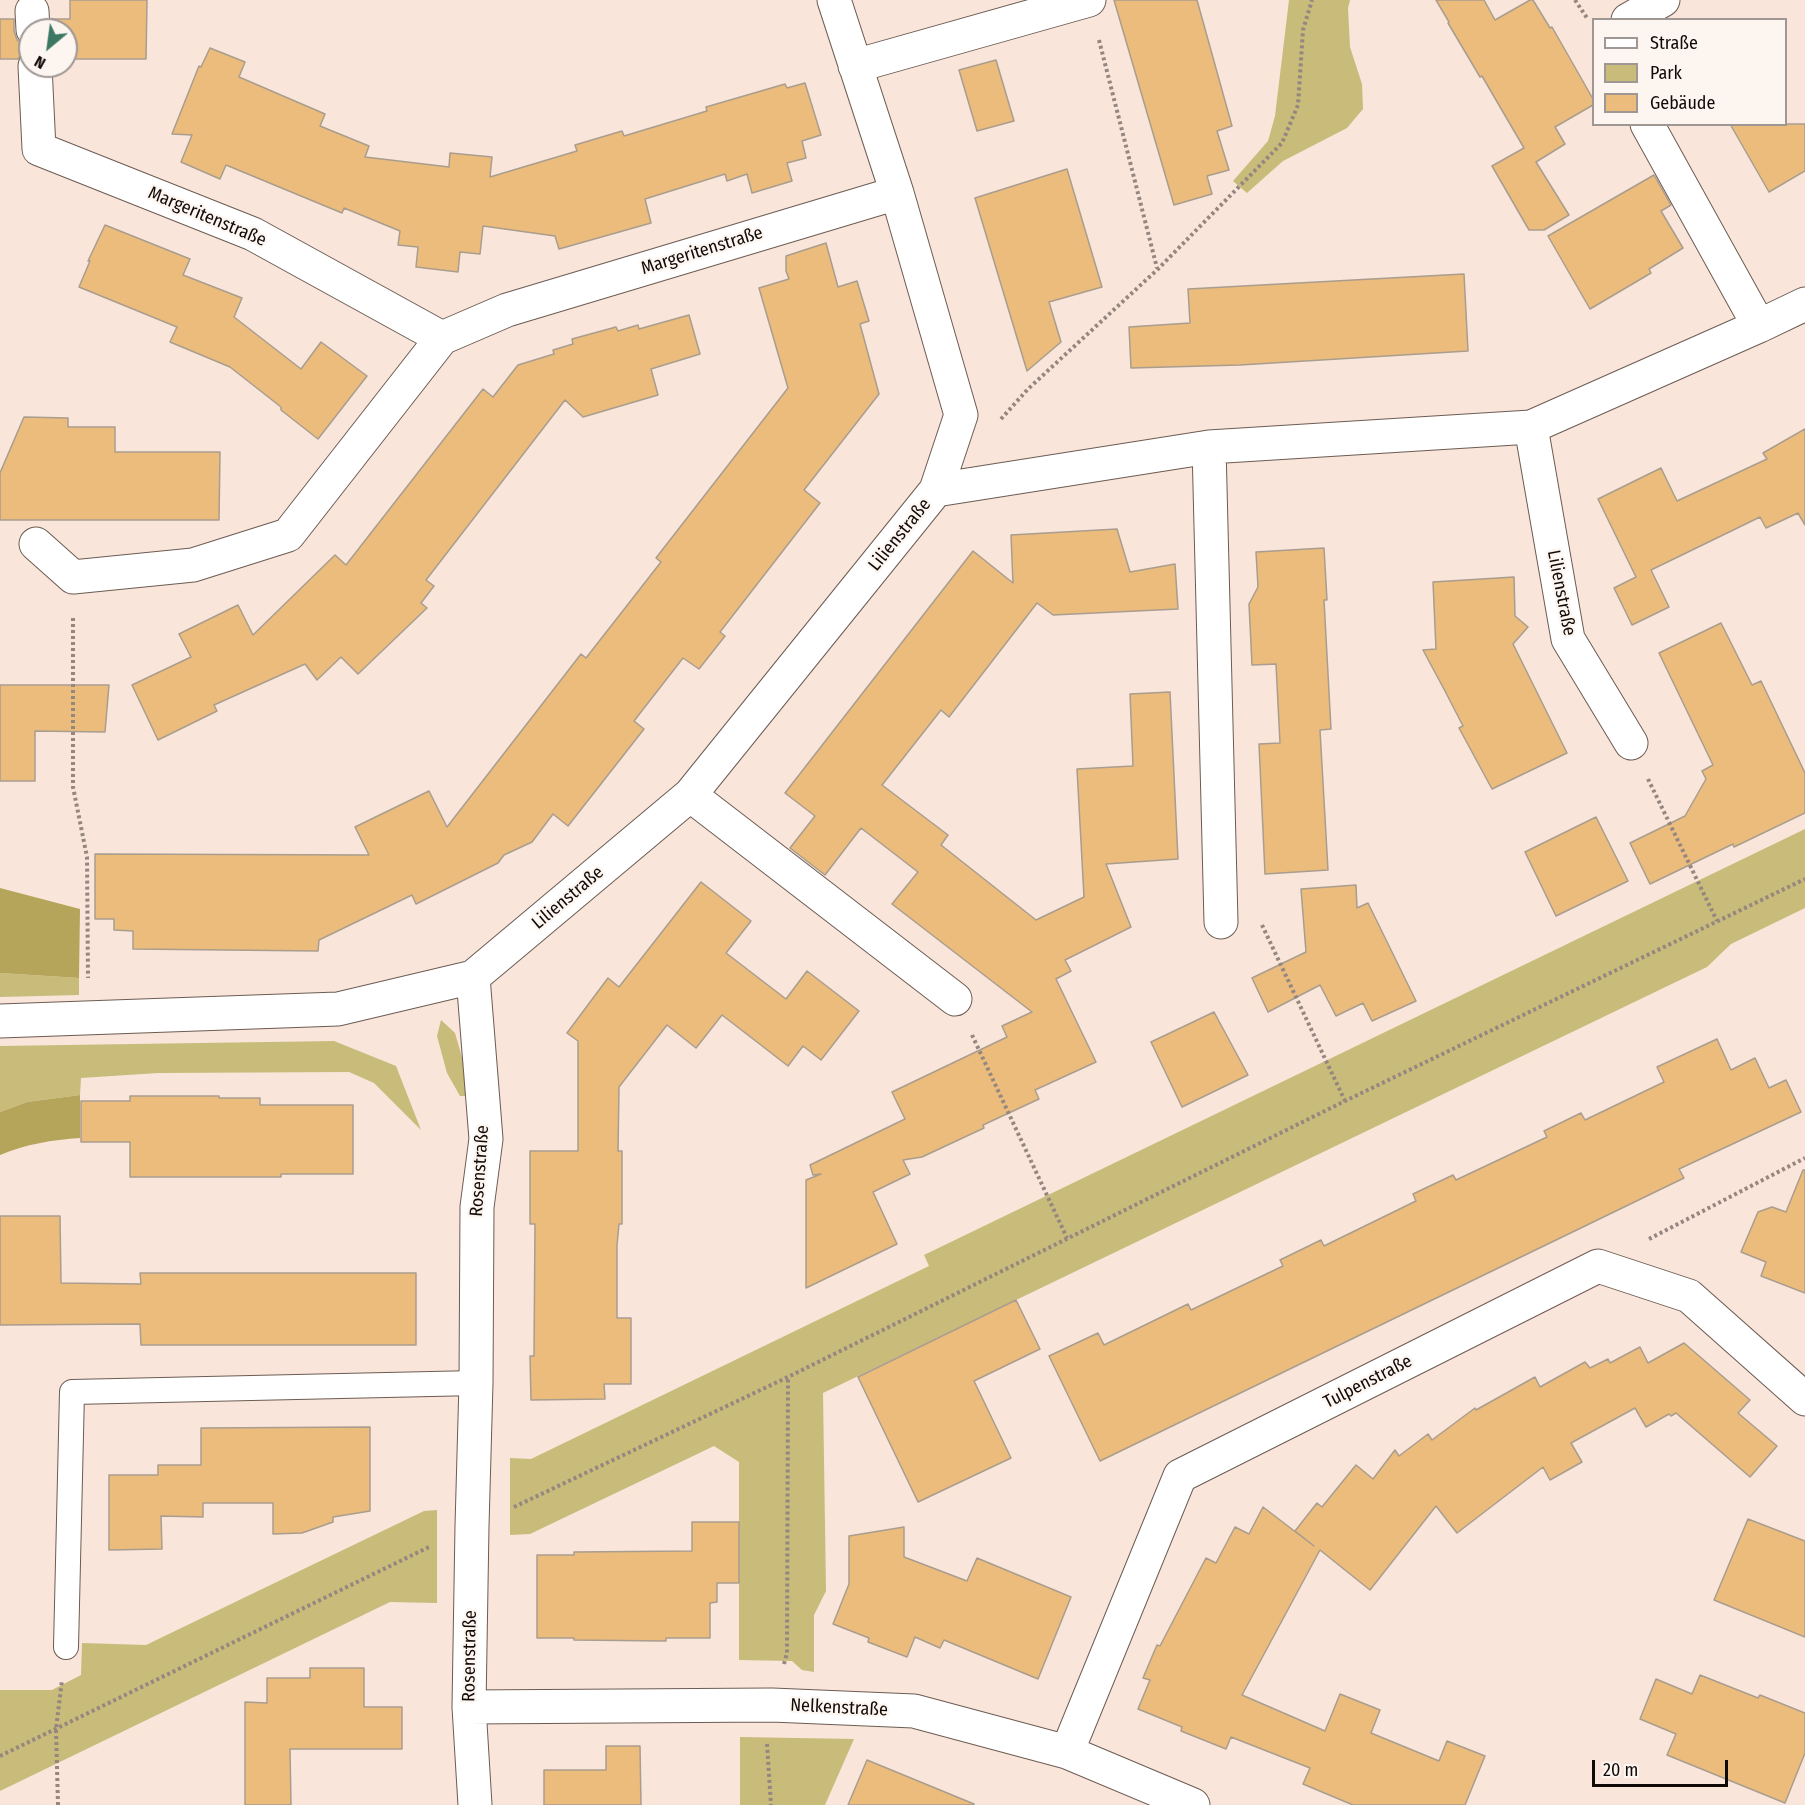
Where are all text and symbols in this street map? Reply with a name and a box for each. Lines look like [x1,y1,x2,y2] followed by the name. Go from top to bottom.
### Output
[18,18,78,78] north arrow
[1592,18,1787,126] legend
[1650,32,1698,54] text: Straße
[31,52,49,73] text: N
[1650,62,1682,84] text: Park
[1650,92,1715,114] text: Gebäude
[145,182,269,252] street label: Margeritenstraße
[639,222,765,280] street label: Margeritenstraße
[864,494,936,576] street label: Lilienstraße
[1542,548,1580,638] street label: Lilienstraße
[528,862,608,934] street label: Lilienstraße
[466,1125,494,1217] street label: Rosenstraße
[1320,1351,1416,1413] street label: Tulpenstraße
[458,1610,482,1702] street label: Rosenstraße
[790,1695,888,1721] street label: Nelkenstraße
[1595,1748,1732,1786] scale bar
[1603,1759,1638,1781] text: 20 m

